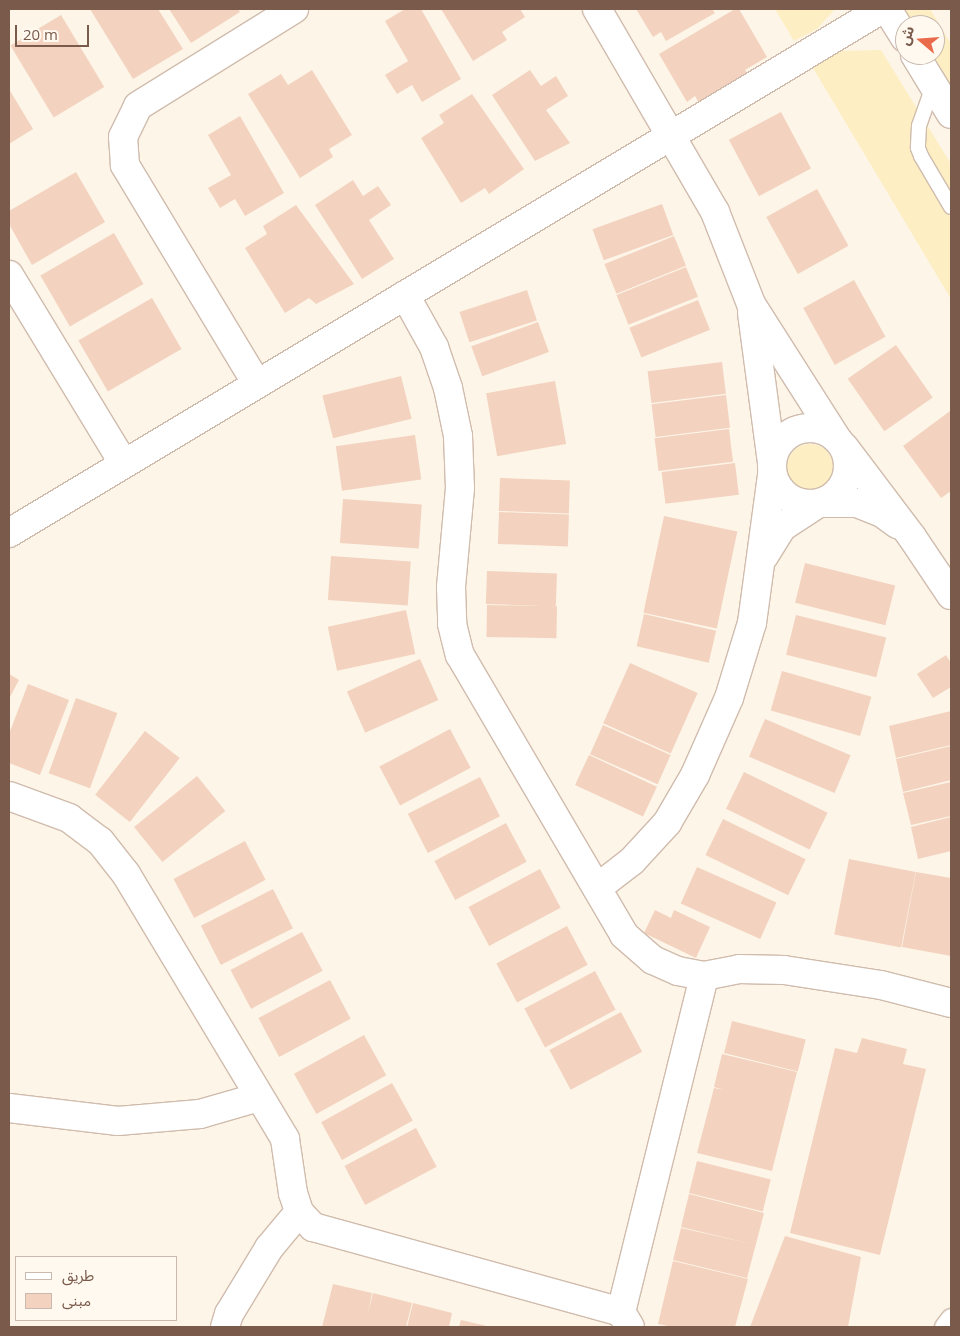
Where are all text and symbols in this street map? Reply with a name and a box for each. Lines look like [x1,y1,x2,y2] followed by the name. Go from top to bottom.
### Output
[18,15,91,47] scale bar
[895,15,945,65] north arrow
[894,23,918,48] text: ش
[23,24,58,44] text: 20 m
[15,1256,178,1321] legend
[62,1265,94,1285] text: طريق
[62,1290,91,1310] text: مبنى

